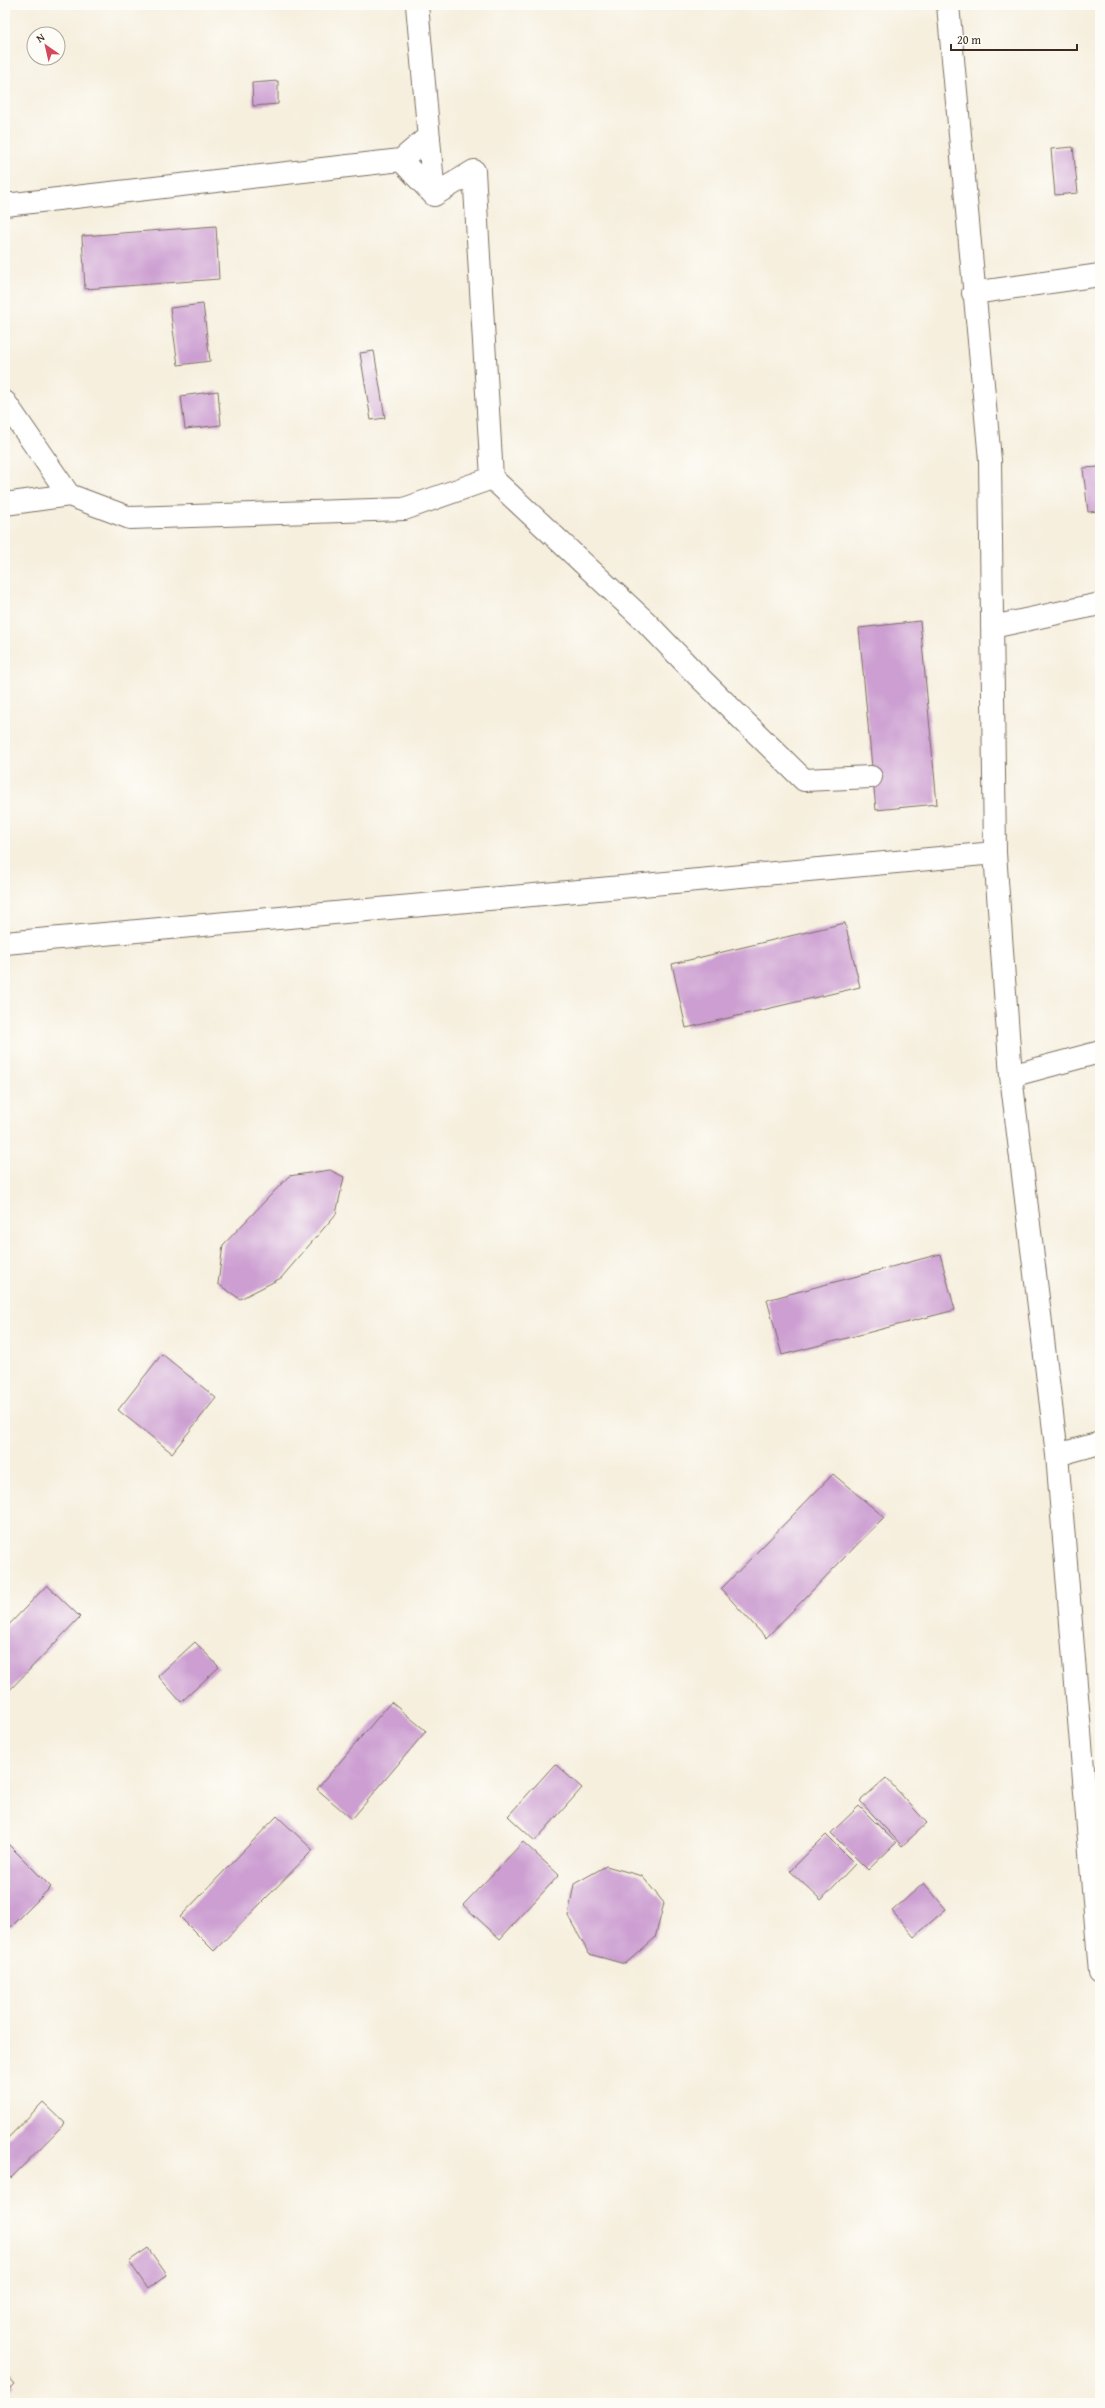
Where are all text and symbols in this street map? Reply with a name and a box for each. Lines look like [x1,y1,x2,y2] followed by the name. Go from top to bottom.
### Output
[26,26,66,66] north arrow
[951,26,1077,52] scale bar
[33,29,48,46] text: N
[957,31,981,48] text: 20 m

